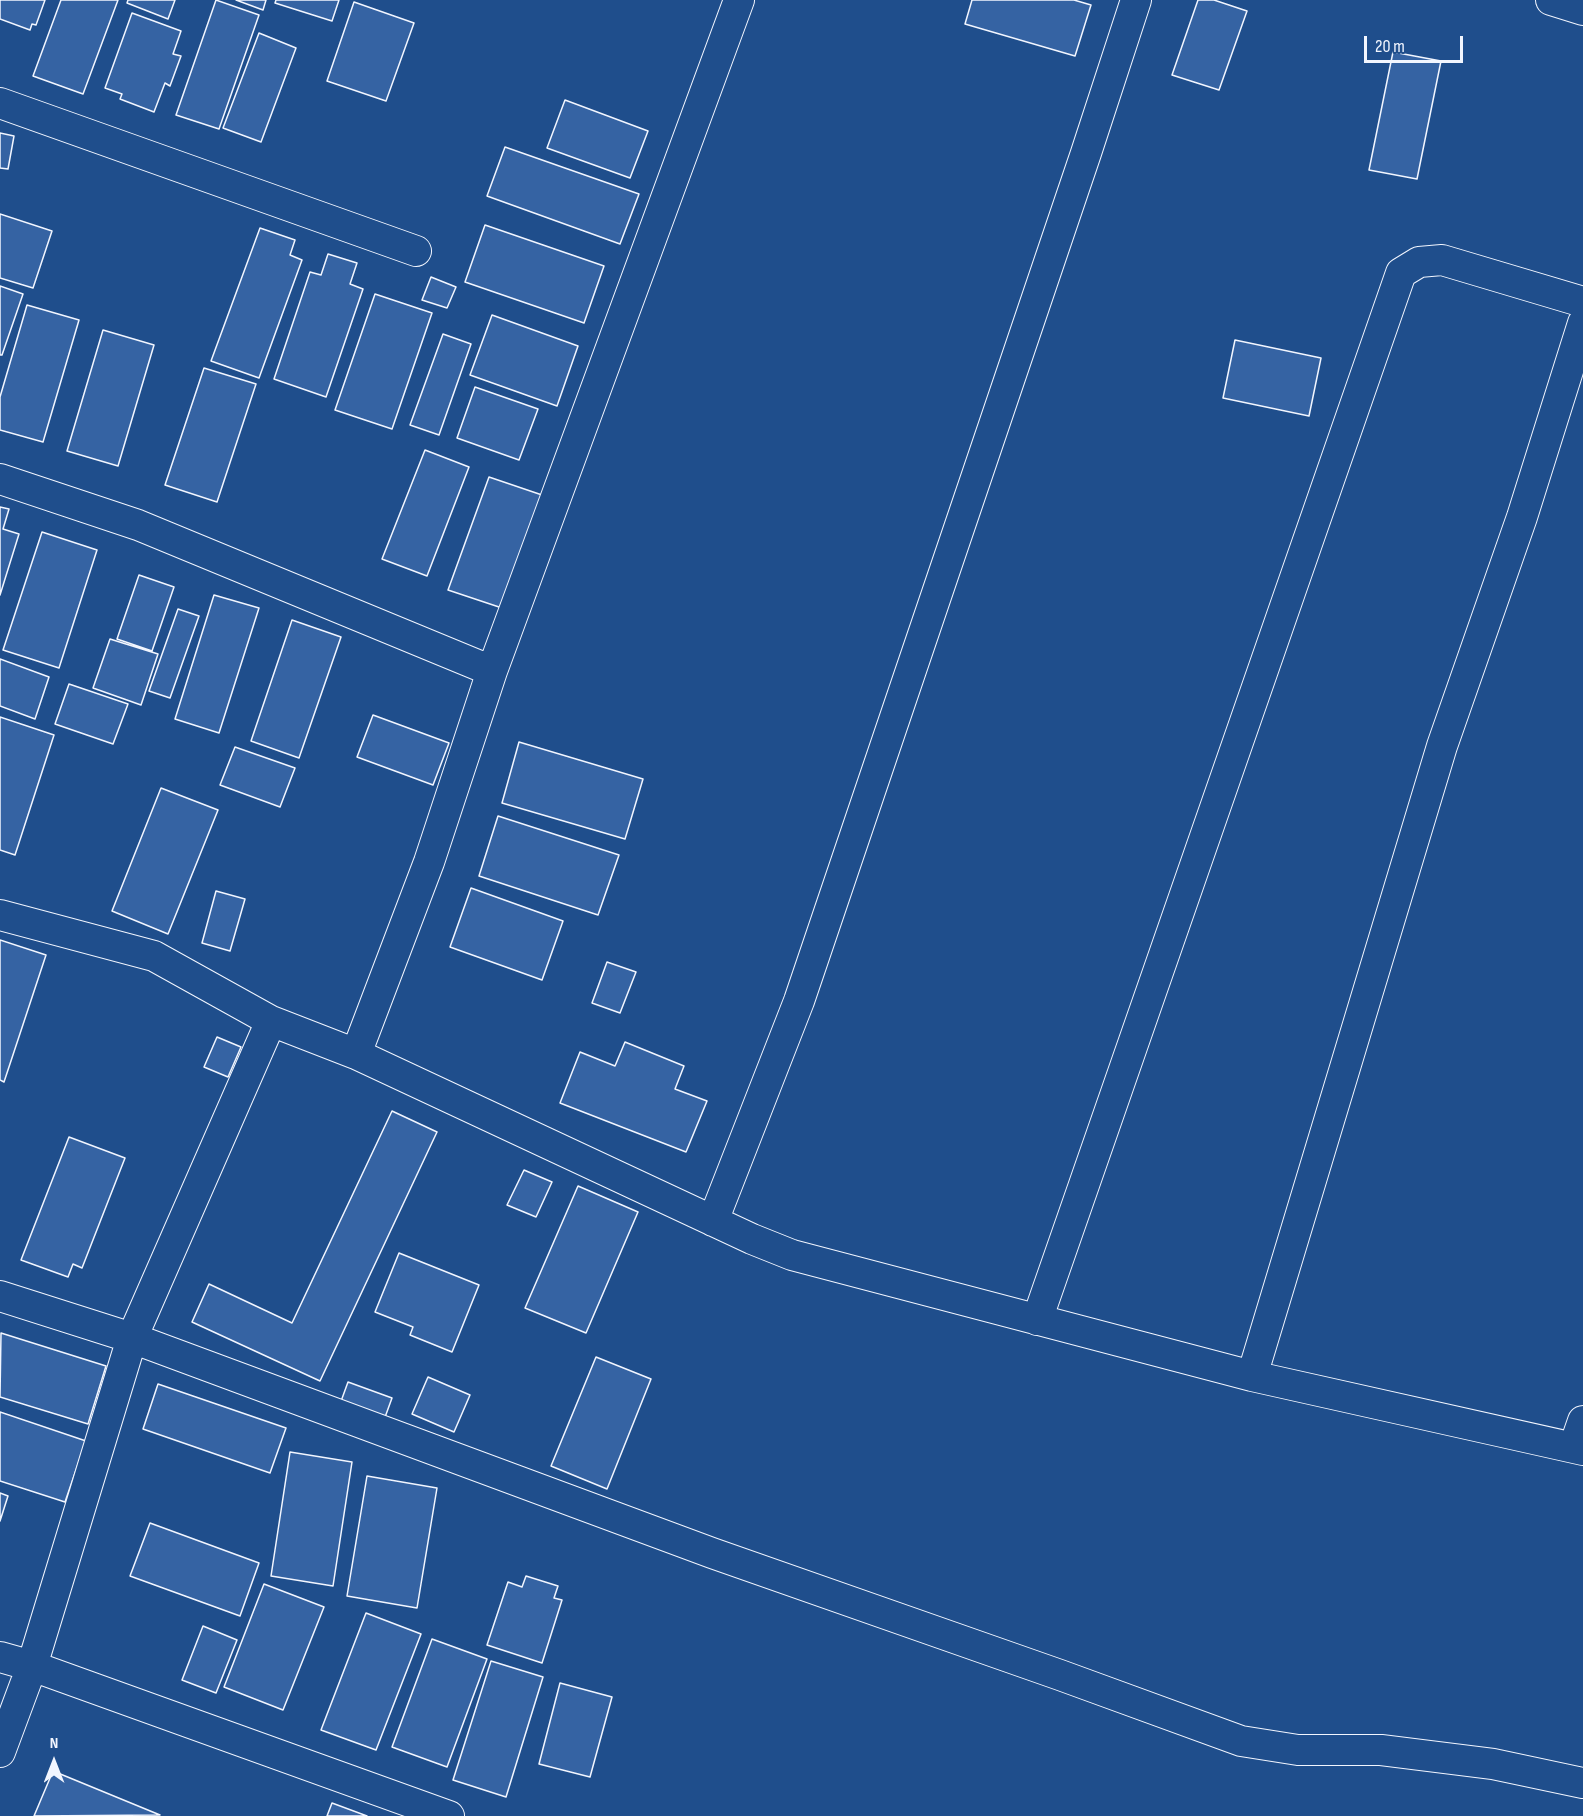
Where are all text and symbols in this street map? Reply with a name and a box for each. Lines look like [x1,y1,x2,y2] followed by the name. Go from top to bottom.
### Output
[1367,24,1466,62] scale bar
[1375,36,1405,57] text: 20 m
[24,1732,84,1792] north arrow
[50,1734,58,1753] text: N

